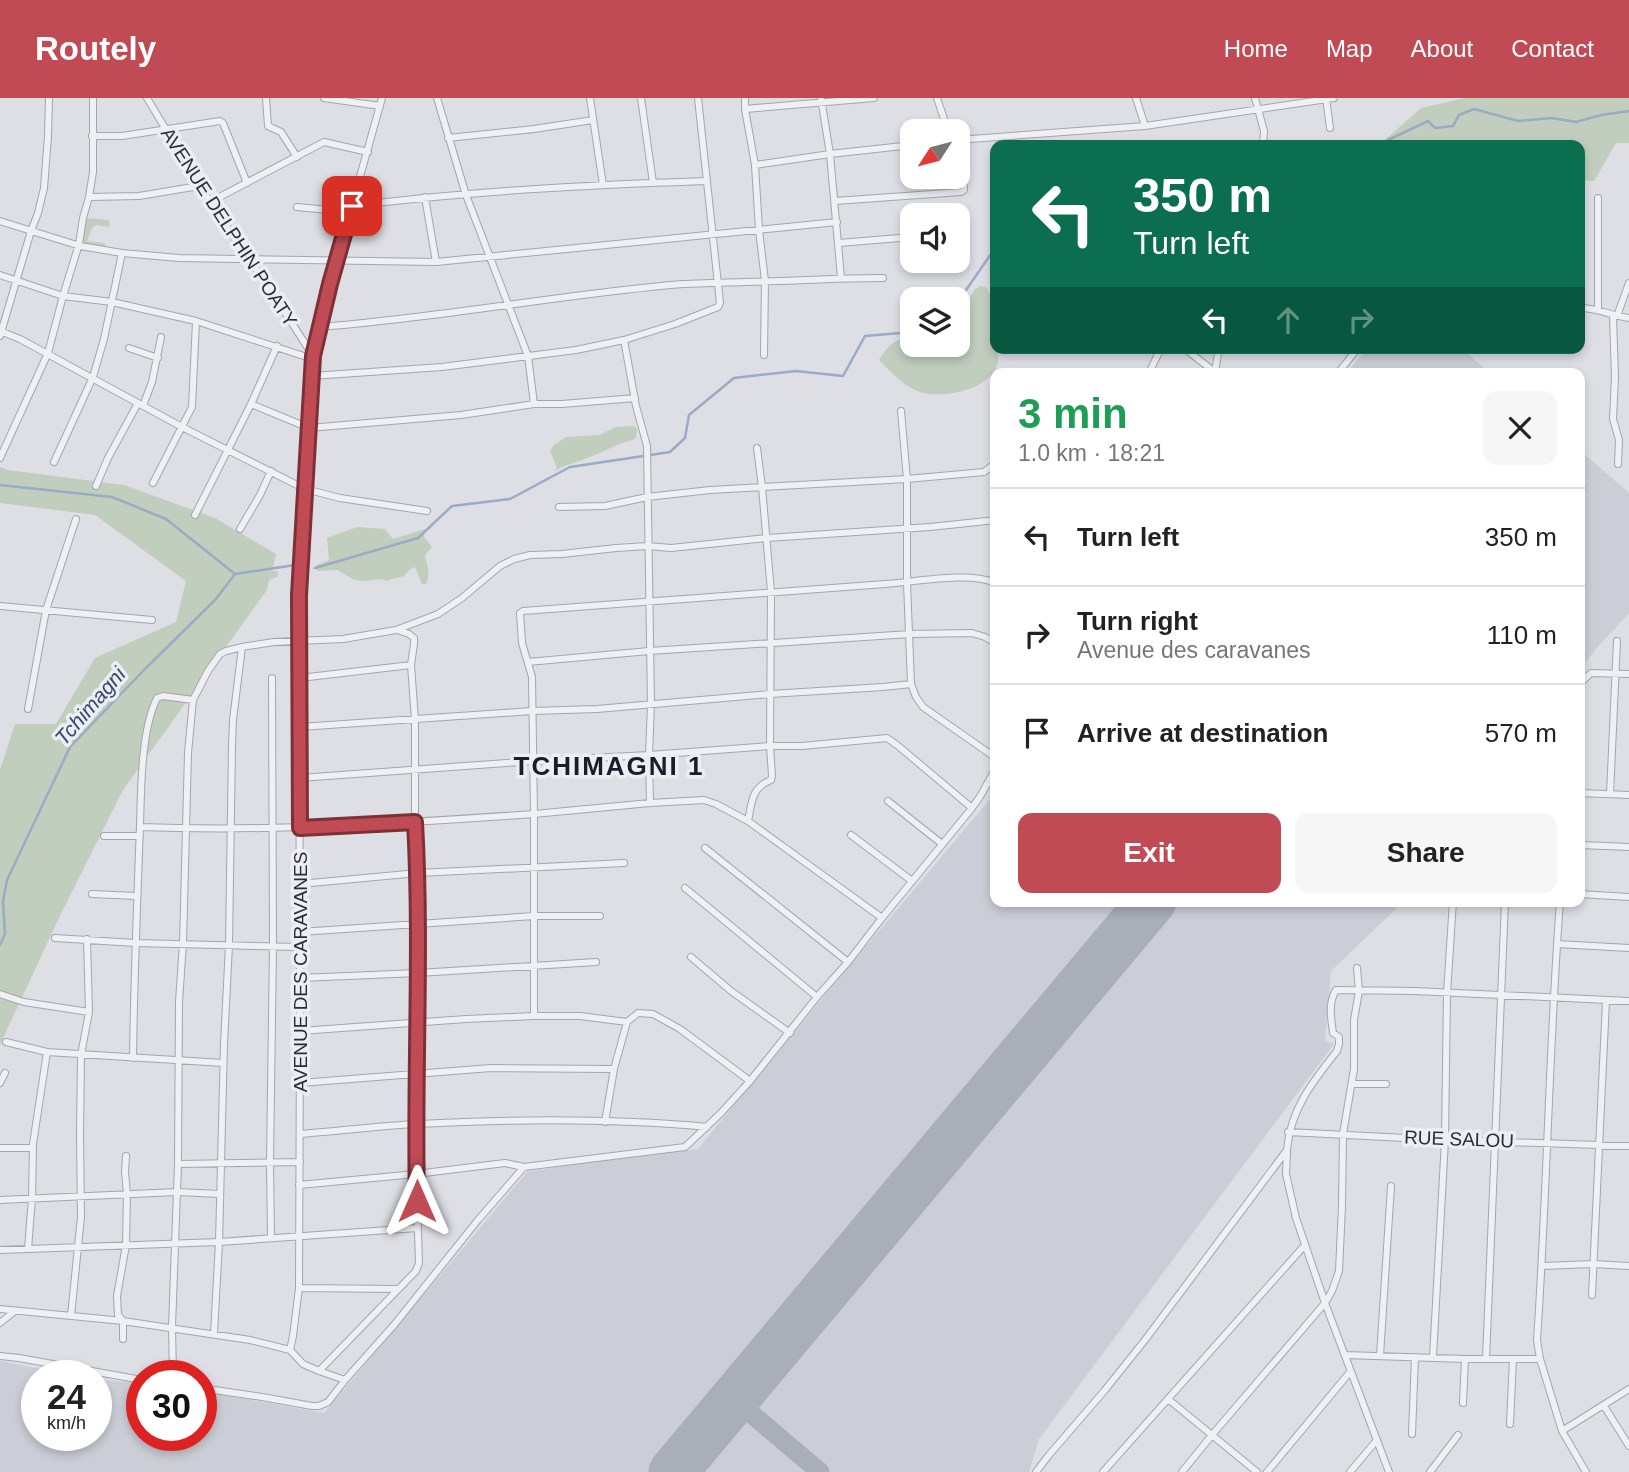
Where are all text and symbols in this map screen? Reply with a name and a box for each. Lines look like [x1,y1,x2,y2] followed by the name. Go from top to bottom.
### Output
[35,30,156,67] text: Routely
[1224,35,1288,62] text: Home
[1326,35,1373,62] text: Map
[1411,35,1473,62] text: About
[1511,35,1594,62] text: Contact
[900,119,970,189] north arrow
[900,119,970,357] map controls
[157,124,301,331] street label: AVENUE DELPHIN POATY
[1018,168,1109,259] icon: left
[1133,168,1272,222] text: 350 m
[322,176,382,236] pin
[333,187,371,225] icon: arrive
[900,203,970,273] button: sound
[1133,225,1249,261] text: Turn left
[900,287,970,357] button: layers
[1196,301,1234,339] icon: left
[1269,301,1307,339] icon: ahead
[1342,301,1380,339] icon: right
[1018,390,1128,437] text: 3 min
[1483,391,1557,465] button: close
[1018,440,1165,466] text: 1.0 km · 18:21
[1018,518,1056,556] icon: left
[1077,522,1179,552] text: Turn left
[1485,522,1557,552] text: 350 m
[1077,606,1198,636] text: Turn right
[1018,616,1056,654] icon: right
[1487,620,1557,650] text: 110 m
[1077,637,1311,663] text: Avenue des caravanes
[50,662,131,749] water label: Tchimagni
[1018,714,1056,752] icon: arrive
[1077,718,1328,748] text: Arrive at destination
[1485,718,1557,748] text: 570 m
[514,751,705,781] district label: TCHIMAGNI 1
[1018,813,1281,893] button: Exit
[1295,813,1557,893] button: Share
[290,852,311,1092] street label: AVENUE DES CARAVANES
[1404,1127,1514,1151] street label: RUE SALOU
[380,1164,454,1238] position arrow
[126,1360,217,1451] speed limit sign: 30
[47,1377,86,1416] text: 24
[47,1413,86,1433] text: km/h

